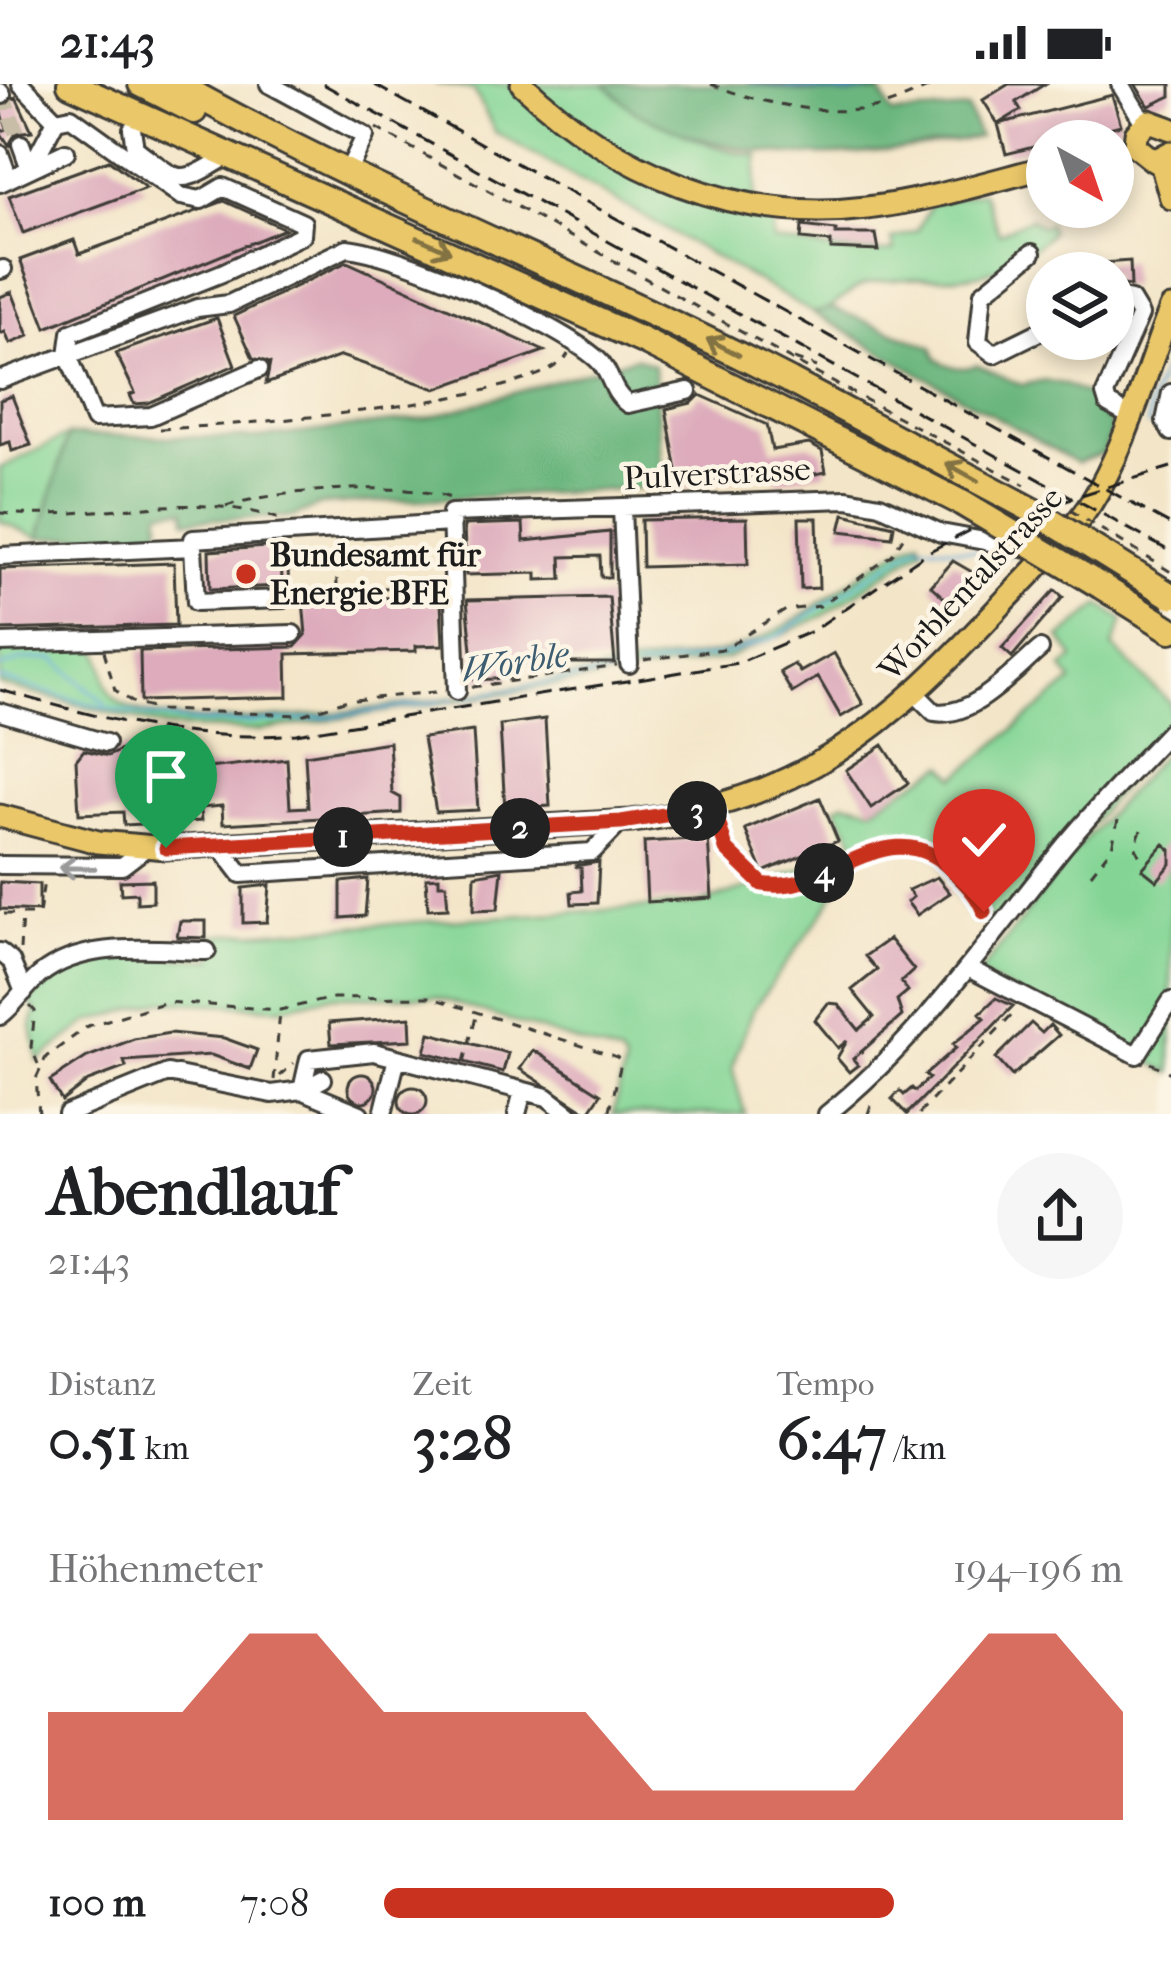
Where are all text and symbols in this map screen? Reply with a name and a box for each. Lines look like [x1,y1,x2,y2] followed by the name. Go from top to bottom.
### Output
[60,16,155,69] text: 21:43
[1026,120,1134,228] north arrow
[1026,120,1134,360] map controls
[415,235,451,257] one-way arrow
[1026,252,1134,360] button: layers
[706,334,741,357] one-way arrow
[622,450,812,498] street label: Pulverstrasse
[946,460,981,483] one-way arrow
[870,479,1071,690] street label: Worblentalstrasse
[270,536,482,613] place label: Bundesamt für Energie BFE
[233,561,259,587] marker: Bundesamt für Energie BFE
[458,633,573,691] water label: Worble
[115,725,217,848] pin
[133,743,199,809] icon: arrive
[667,781,727,841] pin: 3
[933,789,1035,912] pin
[690,791,704,830] text: 3
[490,798,550,858] pin: 2
[313,807,373,867] pin: 1
[951,807,1017,873] icon: check
[512,808,528,847] text: 2
[337,817,349,856] text: 1
[794,843,854,903] pin: 4
[814,853,834,892] text: 4
[58,856,97,879] one-way arrow
[997,1153,1123,1279] button: share
[48,1154,340,1231] text: Abendlauf
[48,1238,130,1284] text: 21:43
[48,1365,156,1404] text: Distanz
[412,1365,472,1404] text: Zeit
[777,1365,875,1404] text: Tempo
[48,1404,138,1475] text: 0.51
[412,1404,512,1475] text: 3:28
[777,1404,886,1475] text: 6:47
[138,1429,189,1468] text: km
[886,1429,946,1468] text: /km
[48,1546,263,1592] text: Höhenmeter
[953,1546,1123,1592] text: 194–196 m
[48,1880,146,1926] text: 100 m
[240,1880,309,1926] text: 7:08

